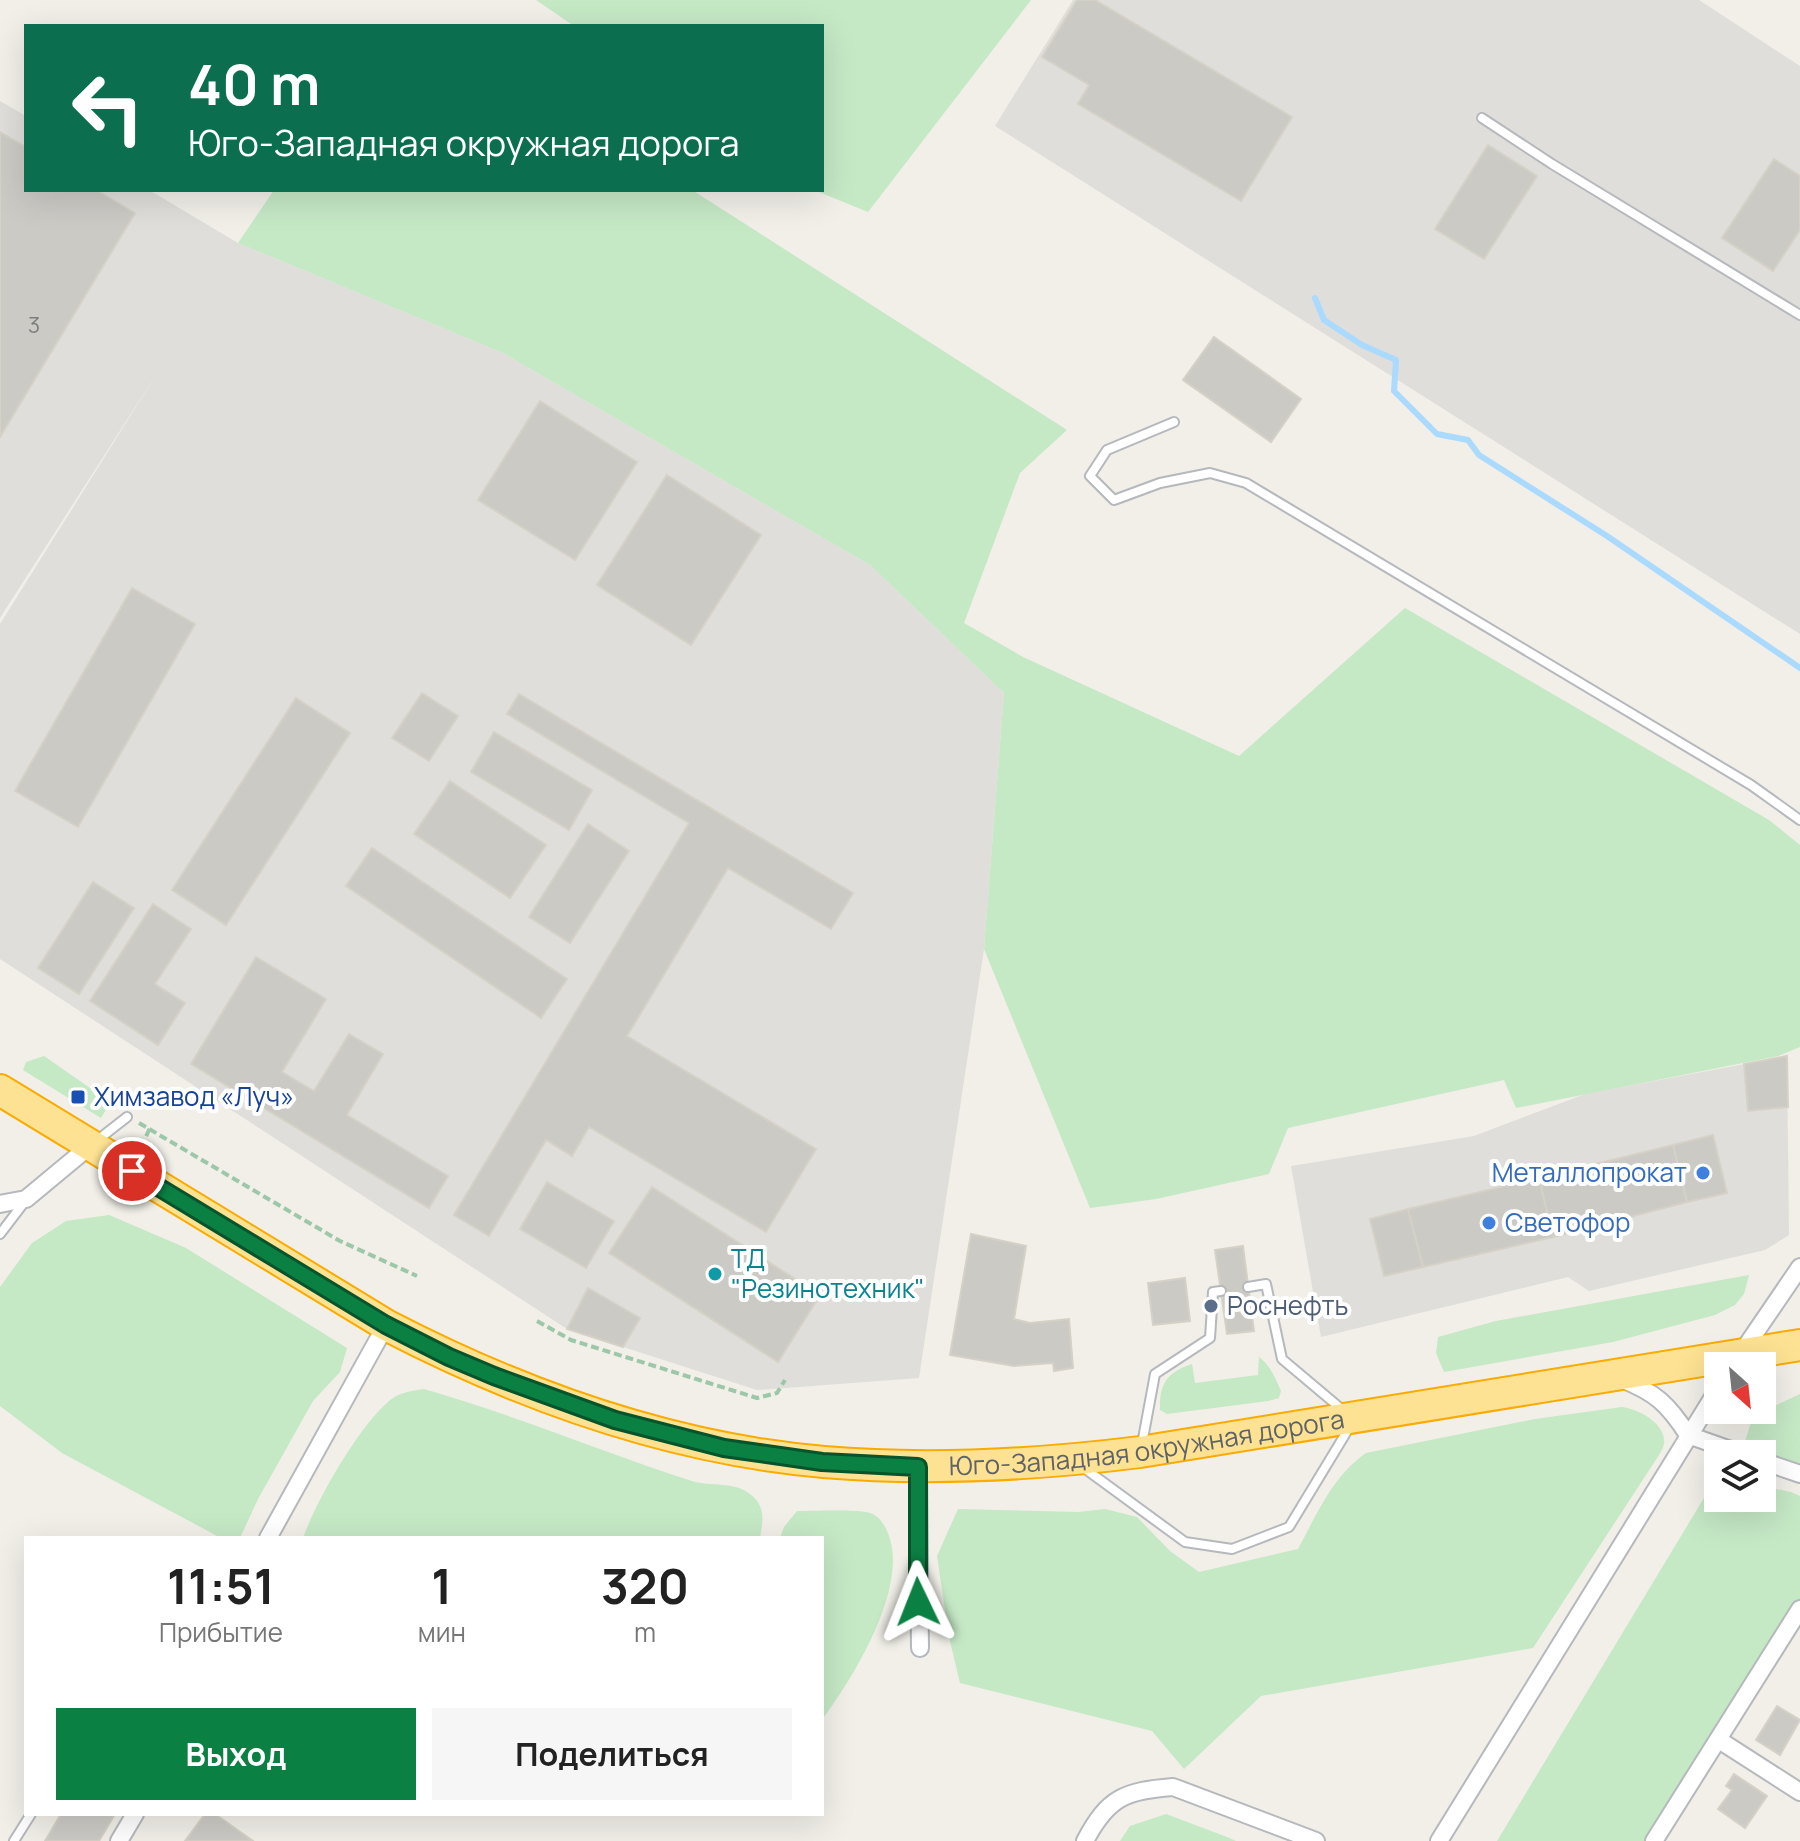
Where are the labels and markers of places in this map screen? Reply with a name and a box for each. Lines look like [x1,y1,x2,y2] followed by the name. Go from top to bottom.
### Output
[94,1078,294,1114] place label: Химзавод «Луч»
[69,1088,87,1106] marker: Химзавод «Луч»
[98,1137,166,1205] pin
[1492,1154,1687,1190] place label: Металлопрокат
[1694,1164,1712,1182] marker: Металлопрокат
[1505,1204,1630,1240] place label: Светофор
[1480,1214,1498,1232] marker: Светофор
[731,1240,925,1306] place label: ТД "Резинотехник"
[706,1265,724,1283] marker: ТД "Резинотехник"
[1227,1287,1348,1323] place label: Роснефть
[1202,1297,1220,1315] marker: Роснефть

